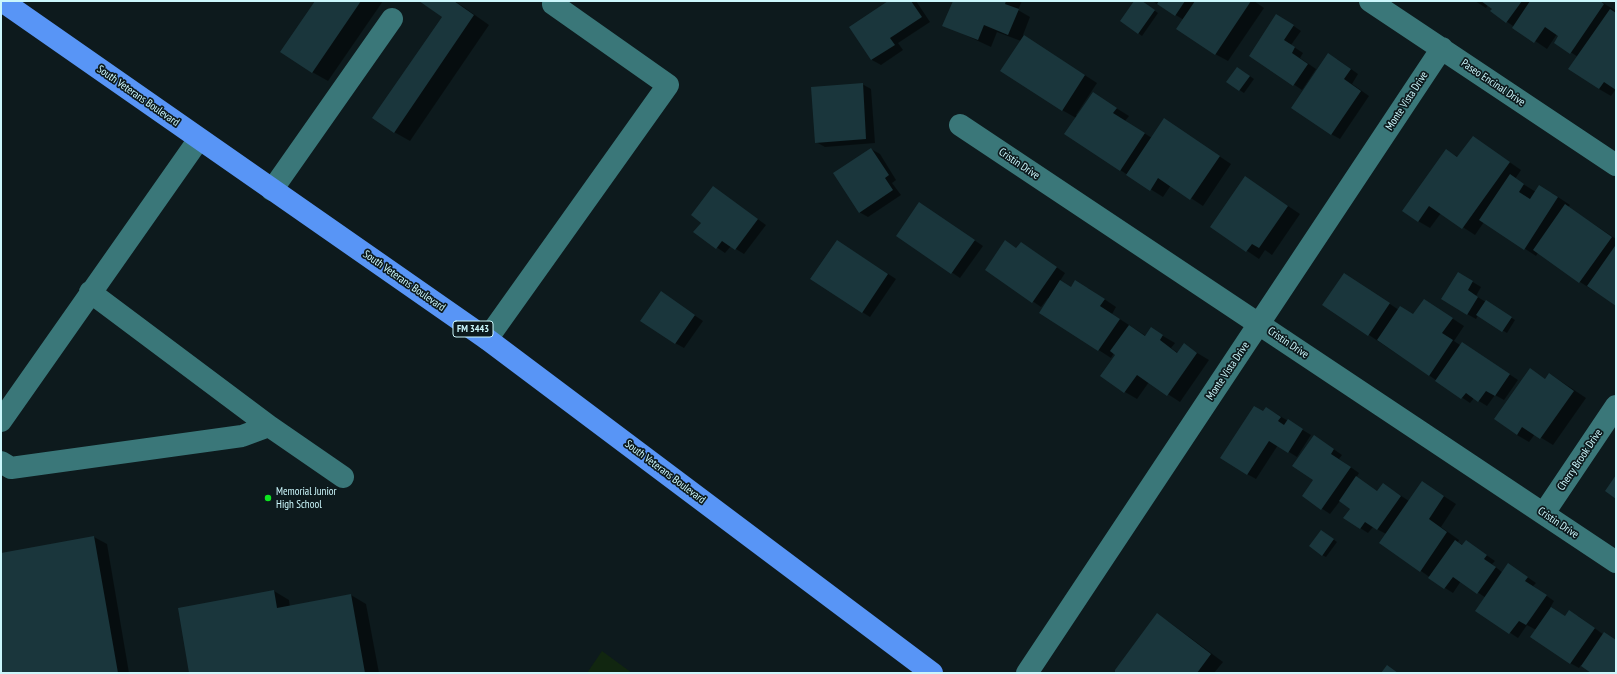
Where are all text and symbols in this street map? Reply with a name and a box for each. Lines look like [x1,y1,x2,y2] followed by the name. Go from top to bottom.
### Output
[1459,57,1527,109] street label: Paseo Encinal Drive
[94,63,182,129] street label: South Veterans Boulevard
[1383,69,1431,133] street label: Monte Vista Drive
[996,146,1042,182] street label: Cristin Drive
[360,248,448,314] street label: South Veterans Boulevard
[453,321,493,337] road number: FM 3443
[1265,325,1311,361] street label: Cristin Drive
[1204,339,1252,403] street label: Monte Vista Drive
[1555,427,1605,493] street label: Cherry Brook Drive
[622,437,708,507] street label: South Veterans Boulevard
[276,485,337,511] place label: Memorial Junior High School
[263,493,273,503] marker: Memorial Junior High School
[1535,505,1581,541] street label: Cristin Drive

